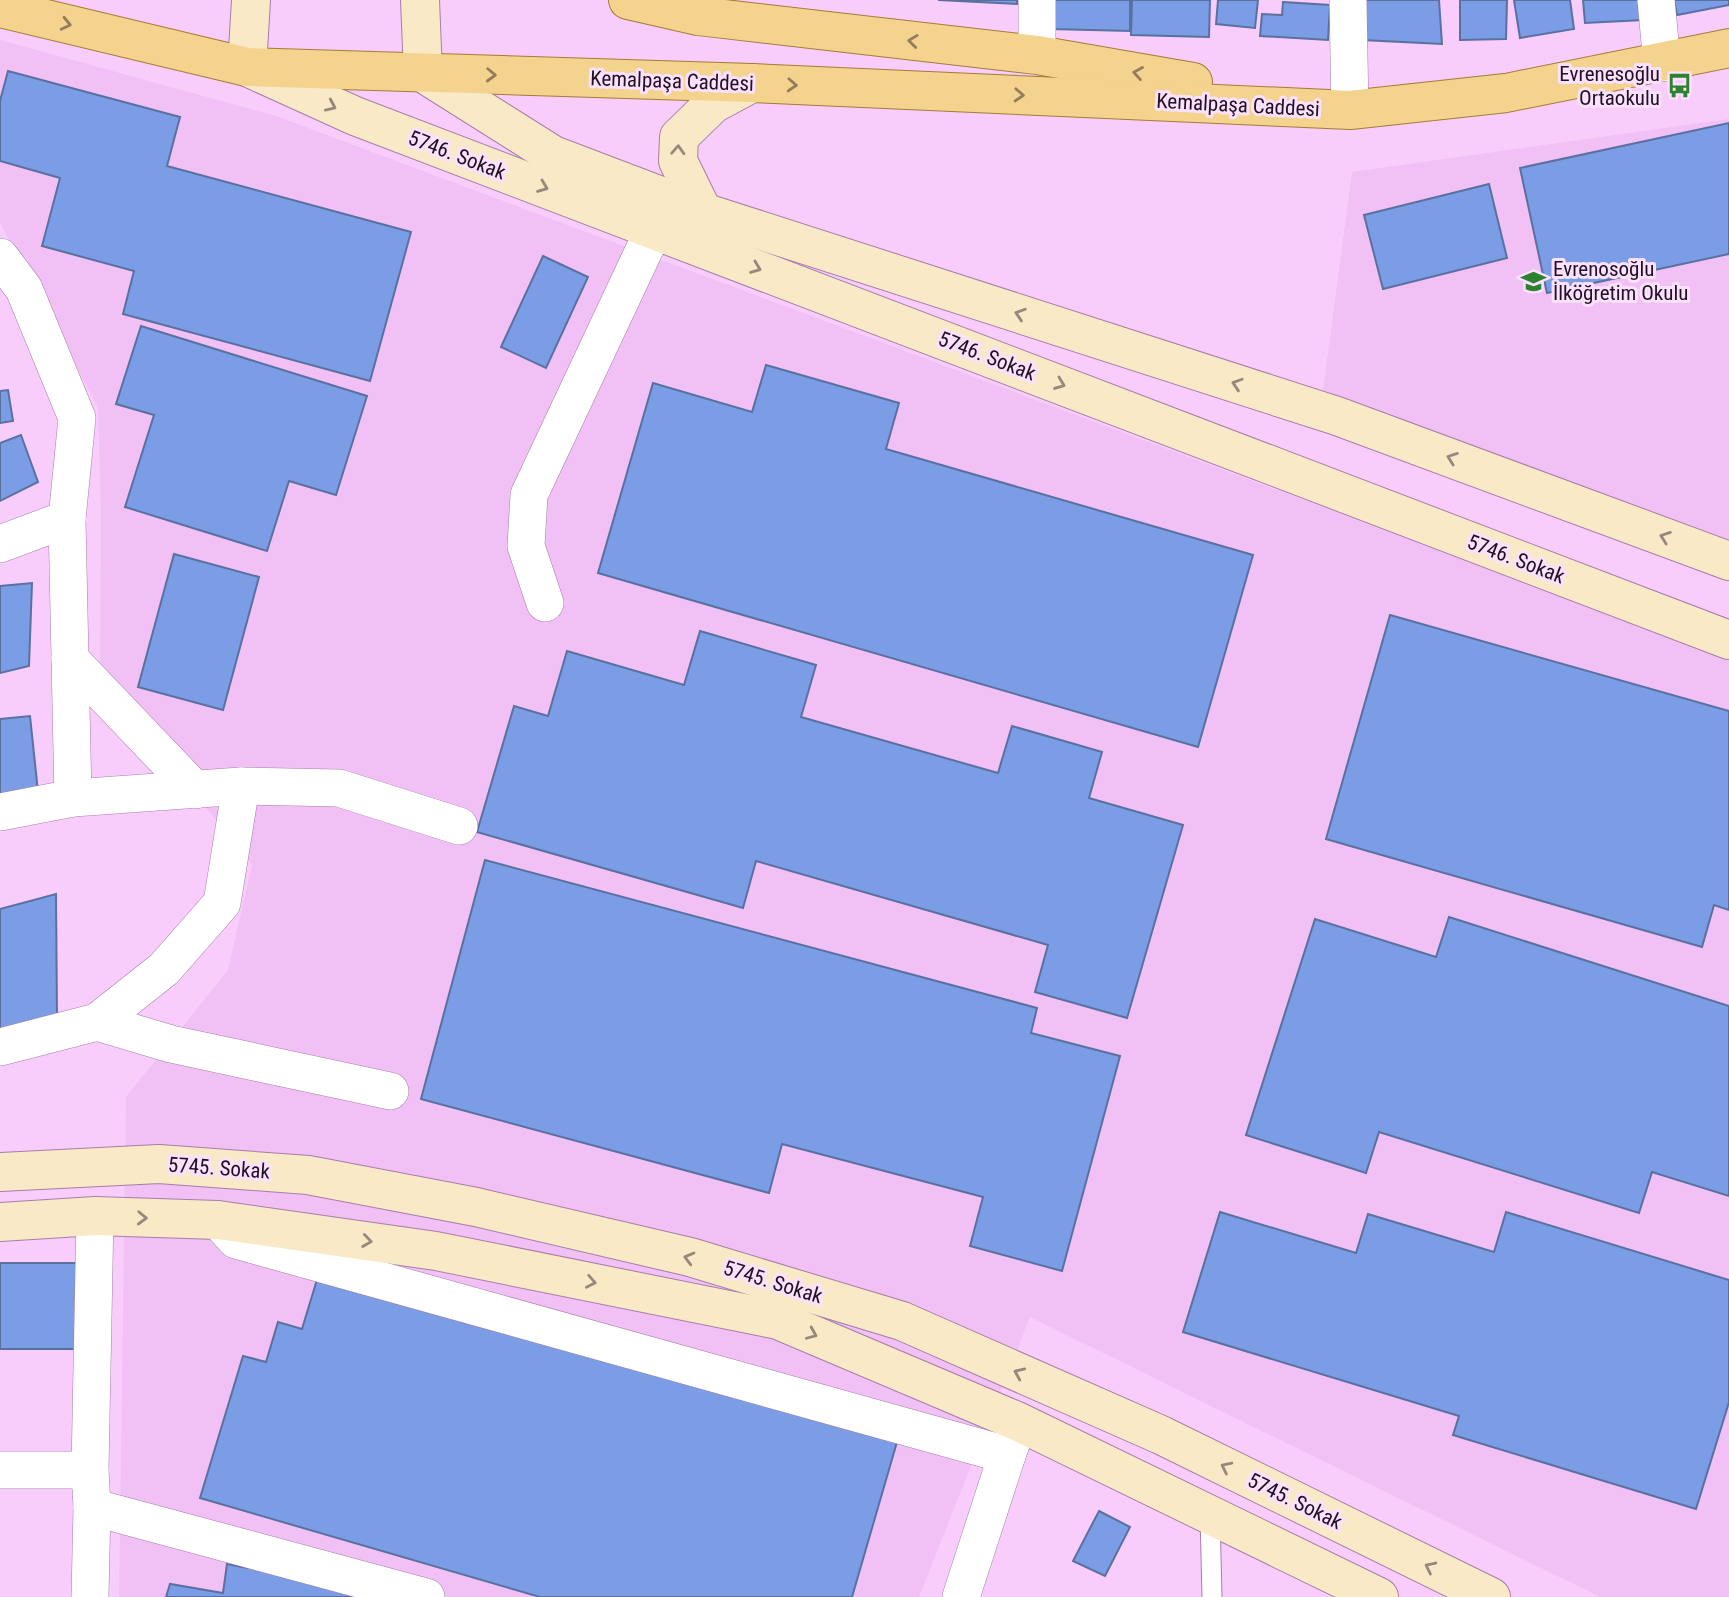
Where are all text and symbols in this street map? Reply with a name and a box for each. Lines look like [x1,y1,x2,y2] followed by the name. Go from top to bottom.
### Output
[60,16,72,30] one-way arrow
[907,33,919,48] one-way arrow
[1559,62,1660,110] place label: Evrenesoğlu Ortaokulu
[590,66,754,96] street label: Kemalpaşa Caddesi
[1132,66,1144,81] one-way arrow
[486,68,497,83] one-way arrow
[1666,72,1694,100] bus stop icon: Evrenesoğlu Ortaokulu
[786,77,797,92] one-way arrow
[1014,87,1025,102] one-way arrow
[1156,89,1320,121] street label: Kemalpaşa Caddesi
[324,97,336,111] one-way arrow
[405,125,510,185] street label: 5746. Sokak
[671,144,686,155] one-way arrow
[537,179,549,193] one-way arrow
[1553,257,1688,305] place label: Evrenosoğlu İlköğretim Okulu
[750,259,762,273] one-way arrow
[1519,267,1547,295] school or university icon: Evrenosoğlu İlköğretim Okulu
[1014,308,1027,322] one-way arrow
[935,326,1040,386] street label: 5746. Sokak
[1054,376,1066,390] one-way arrow
[1231,378,1243,392] one-way arrow
[1446,453,1458,467] one-way arrow
[1464,529,1569,589] street label: 5746. Sokak
[1659,531,1671,545] one-way arrow
[167,1152,271,1184] street label: 5745. Sokak
[136,1210,147,1225] one-way arrow
[362,1234,373,1249] one-way arrow
[683,1251,695,1266] one-way arrow
[721,1256,826,1309] street label: 5745. Sokak
[585,1274,597,1289] one-way arrow
[805,1326,817,1340] one-way arrow
[1014,1367,1026,1381] one-way arrow
[1221,1461,1233,1475] one-way arrow
[1244,1468,1347,1534] street label: 5745. Sokak
[1425,1561,1437,1575] one-way arrow

